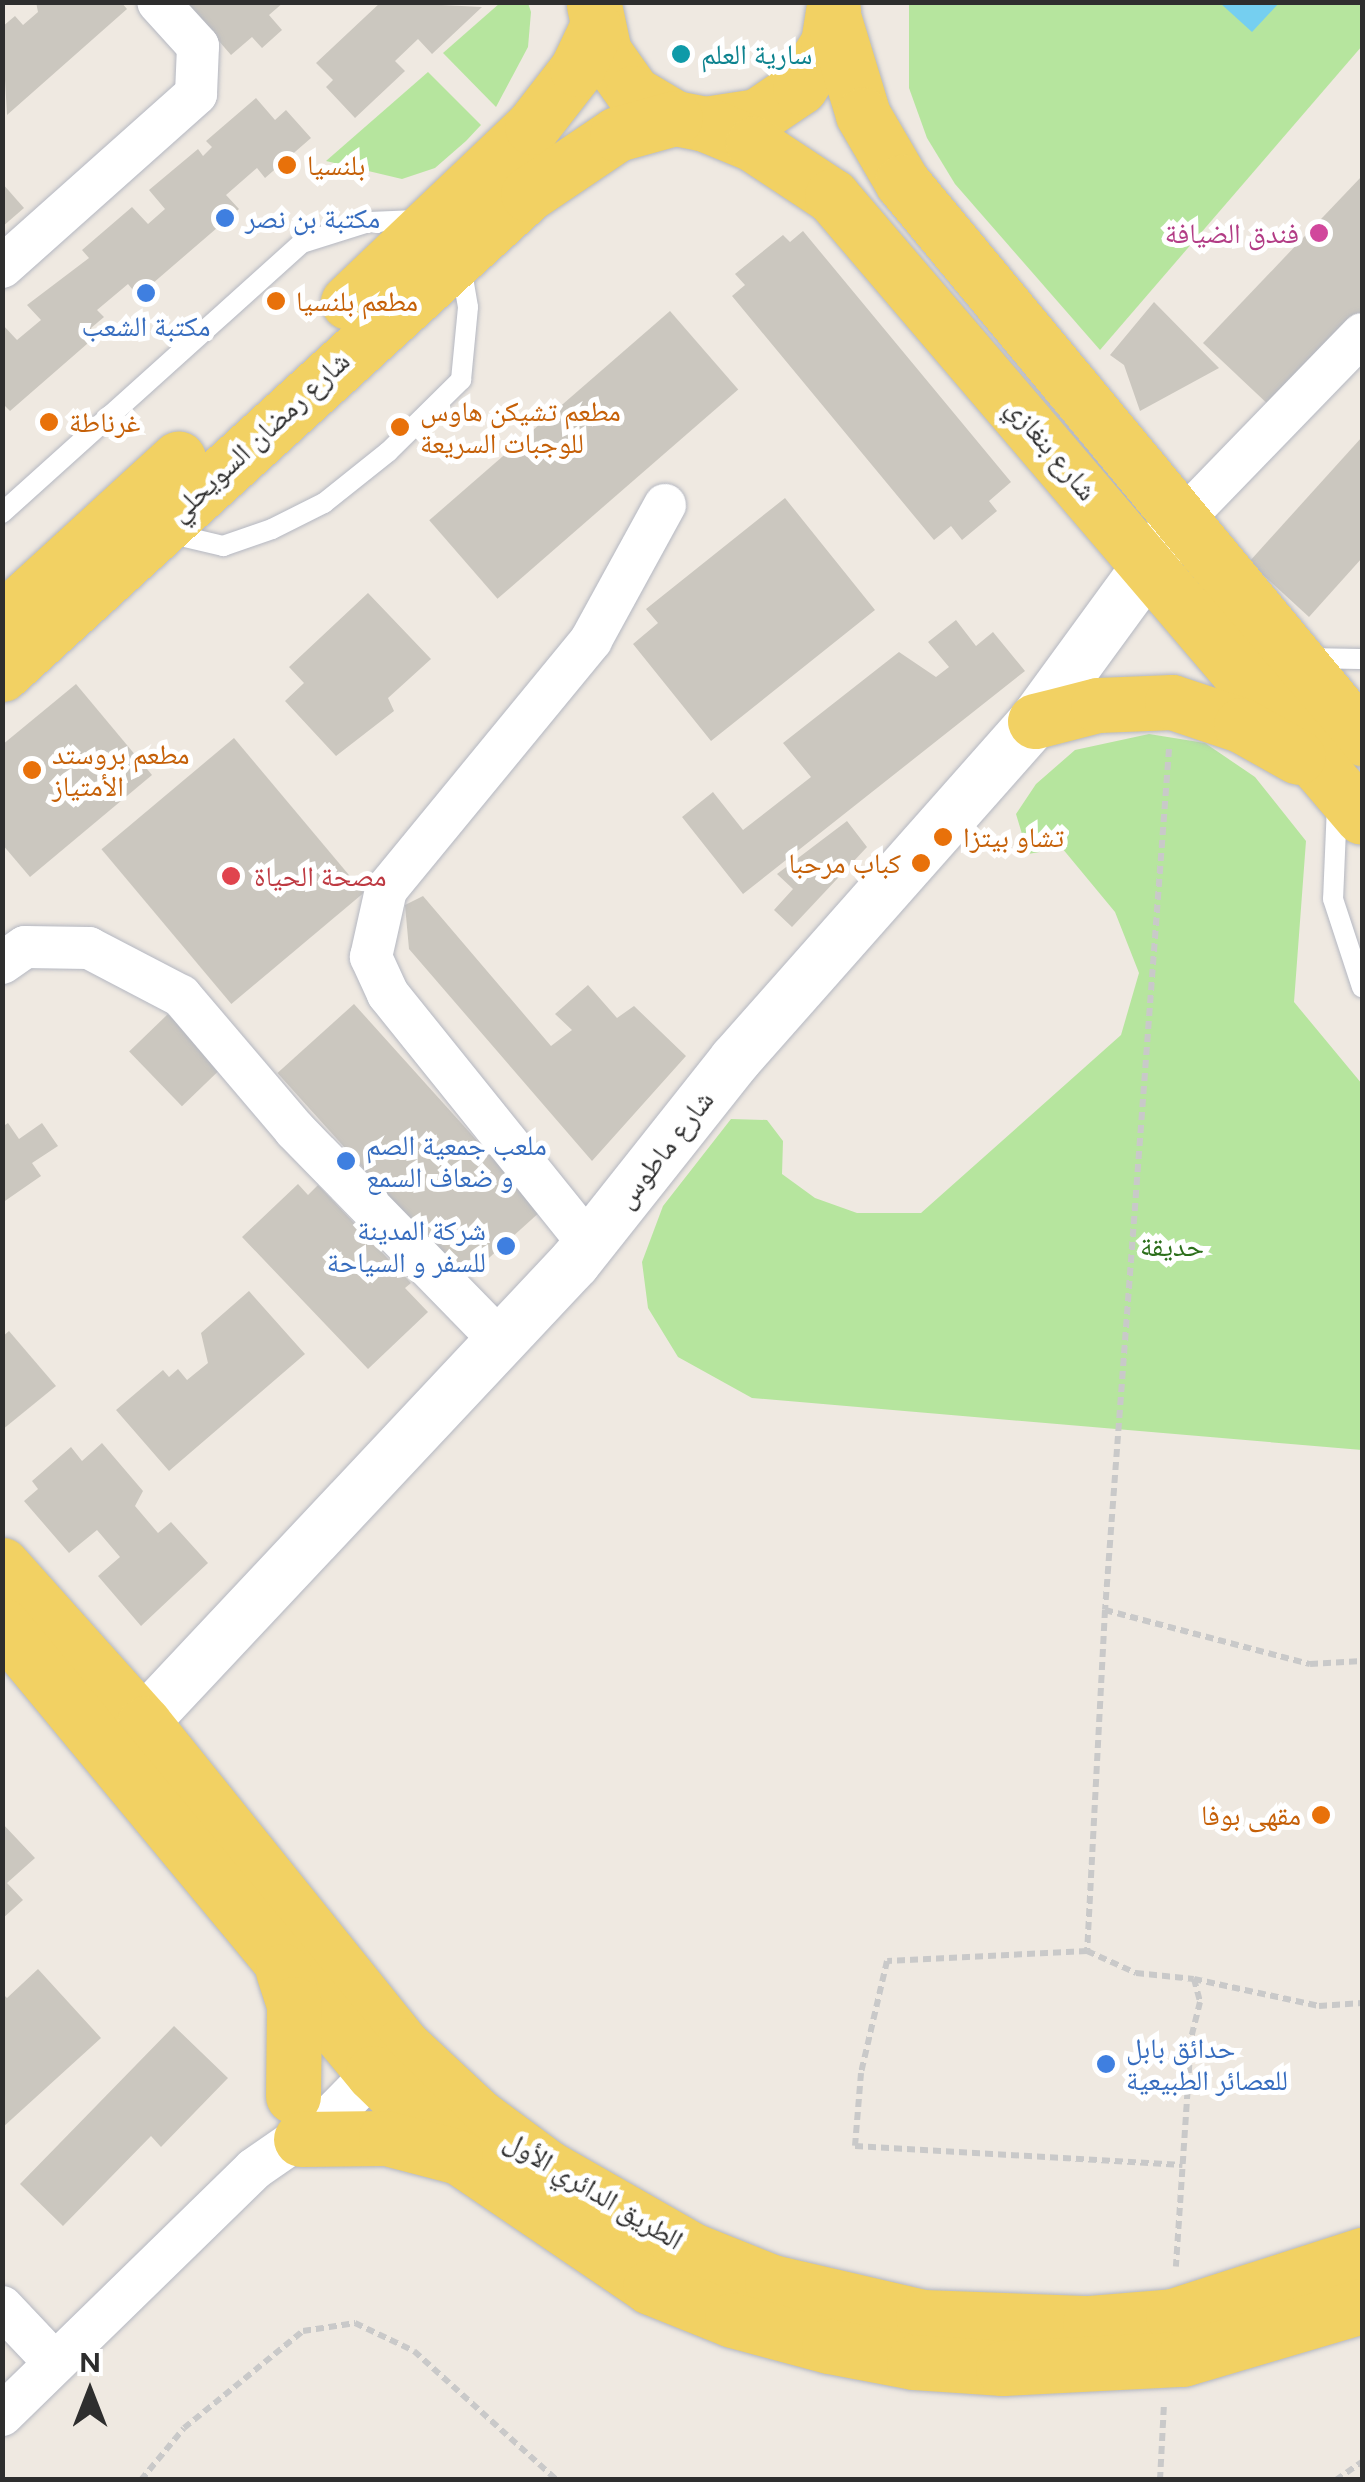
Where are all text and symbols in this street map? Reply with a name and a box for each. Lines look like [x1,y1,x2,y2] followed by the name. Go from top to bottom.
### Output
[701,37,812,71] place label: سارية العلم
[670,43,692,65] marker: سارية العلم
[307,148,365,182] place label: بلنسيا
[276,154,298,176] marker: بلنسيا
[245,201,380,235] place label: مكتبة بن نصر
[214,207,236,229] marker: مكتبة بن نصر
[1165,216,1299,250] place label: فندق الضيافة
[1308,222,1330,244] marker: فندق الضيافة
[135,282,157,304] marker: مكتبة الشعب
[296,284,418,318] place label: مطعم بلنسيا
[265,290,287,312] marker: مطعم بلنسيا
[81,309,211,343] place label: مكتبة الشعب
[162,344,356,528] street label: شارع رمضان السويحلي
[1000,391,1104,507] street label: شارع بنغازي
[420,394,621,460] place label: مطعم تشيكن هاوس للوجبات السريعة
[69,405,140,439] place label: غرناطة
[38,411,60,433] marker: غرناطة
[389,416,411,438] marker: مطعم تشيكن هاوس للوجبات السريعة
[52,737,190,803] place label: مطعم بروستد الأمتياز
[21,759,43,781] marker: مطعم بروستد الأمتياز
[963,820,1064,854] place label: تشاو بيتزا
[932,826,954,848] marker: تشاو بيتزا
[788,846,901,880] place label: كباب مرحبا
[910,852,932,874] marker: كباب مرحبا
[254,859,387,893] place label: مصحة الحياة
[218,863,244,889] marker: مصحة الحياة
[608,1084,720,1214] street label: شارع ماطوس
[366,1128,547,1194] place label: ملعب جمعية الصم و ضعاف السمع
[335,1150,357,1172] marker: ملعب جمعية الصم و ضعاف السمع
[327,1213,486,1279] place label: شركة المدينة للسفر و السياحة
[1140,1229,1204,1263] park label: حديقة
[495,1235,517,1257] marker: شركة المدينة للسفر و السياحة
[1201,1798,1301,1832] place label: مقهى بوفا
[1310,1804,1332,1826] marker: مقهى بوفا
[1126,2031,1288,2097] place label: حدائق بابل للعصائر الطبيعية
[1095,2053,1117,2075] marker: حدائق بابل للعصائر الطبيعية
[498,2123,690,2257] street label: الطريق الدائري الأول
[40,2342,140,2442] north arrow
[79,2345,101,2379] text: N

